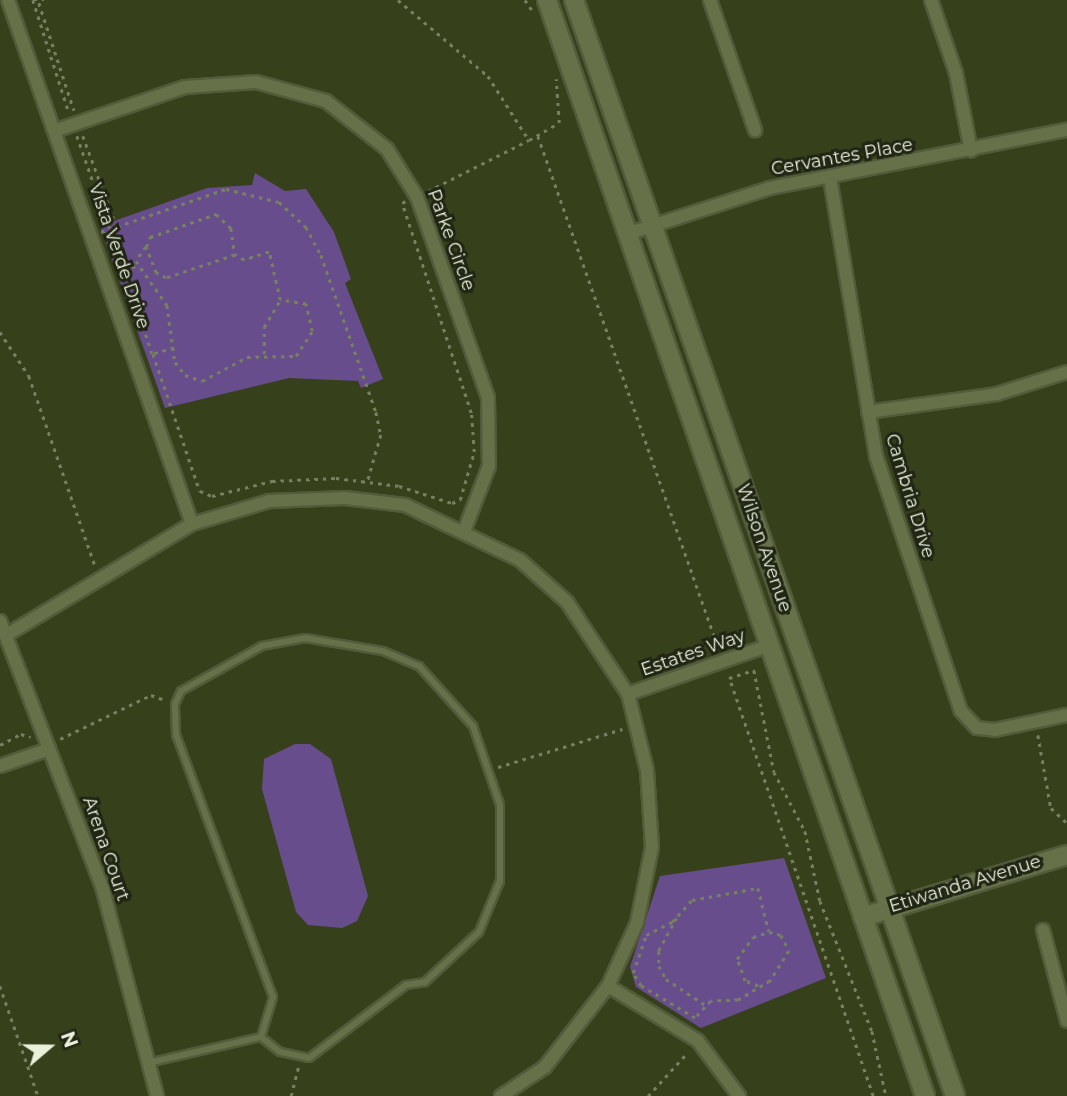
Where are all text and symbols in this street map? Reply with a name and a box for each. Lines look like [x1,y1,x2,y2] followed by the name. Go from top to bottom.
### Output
[769,134,915,180] street label: Cervantes Place
[84,180,154,332] street label: Vista Verde Drive
[423,186,479,294] street label: Parke Circle
[881,431,939,561] street label: Cambria Drive
[732,481,796,615] street label: Wilson Avenue
[638,625,748,681] street label: Estates Way
[78,794,134,904] street label: Arena Court
[886,851,1044,917] street label: Etiwanda Avenue
[14,1012,84,1082] north arrow
[56,1028,83,1051] text: N

